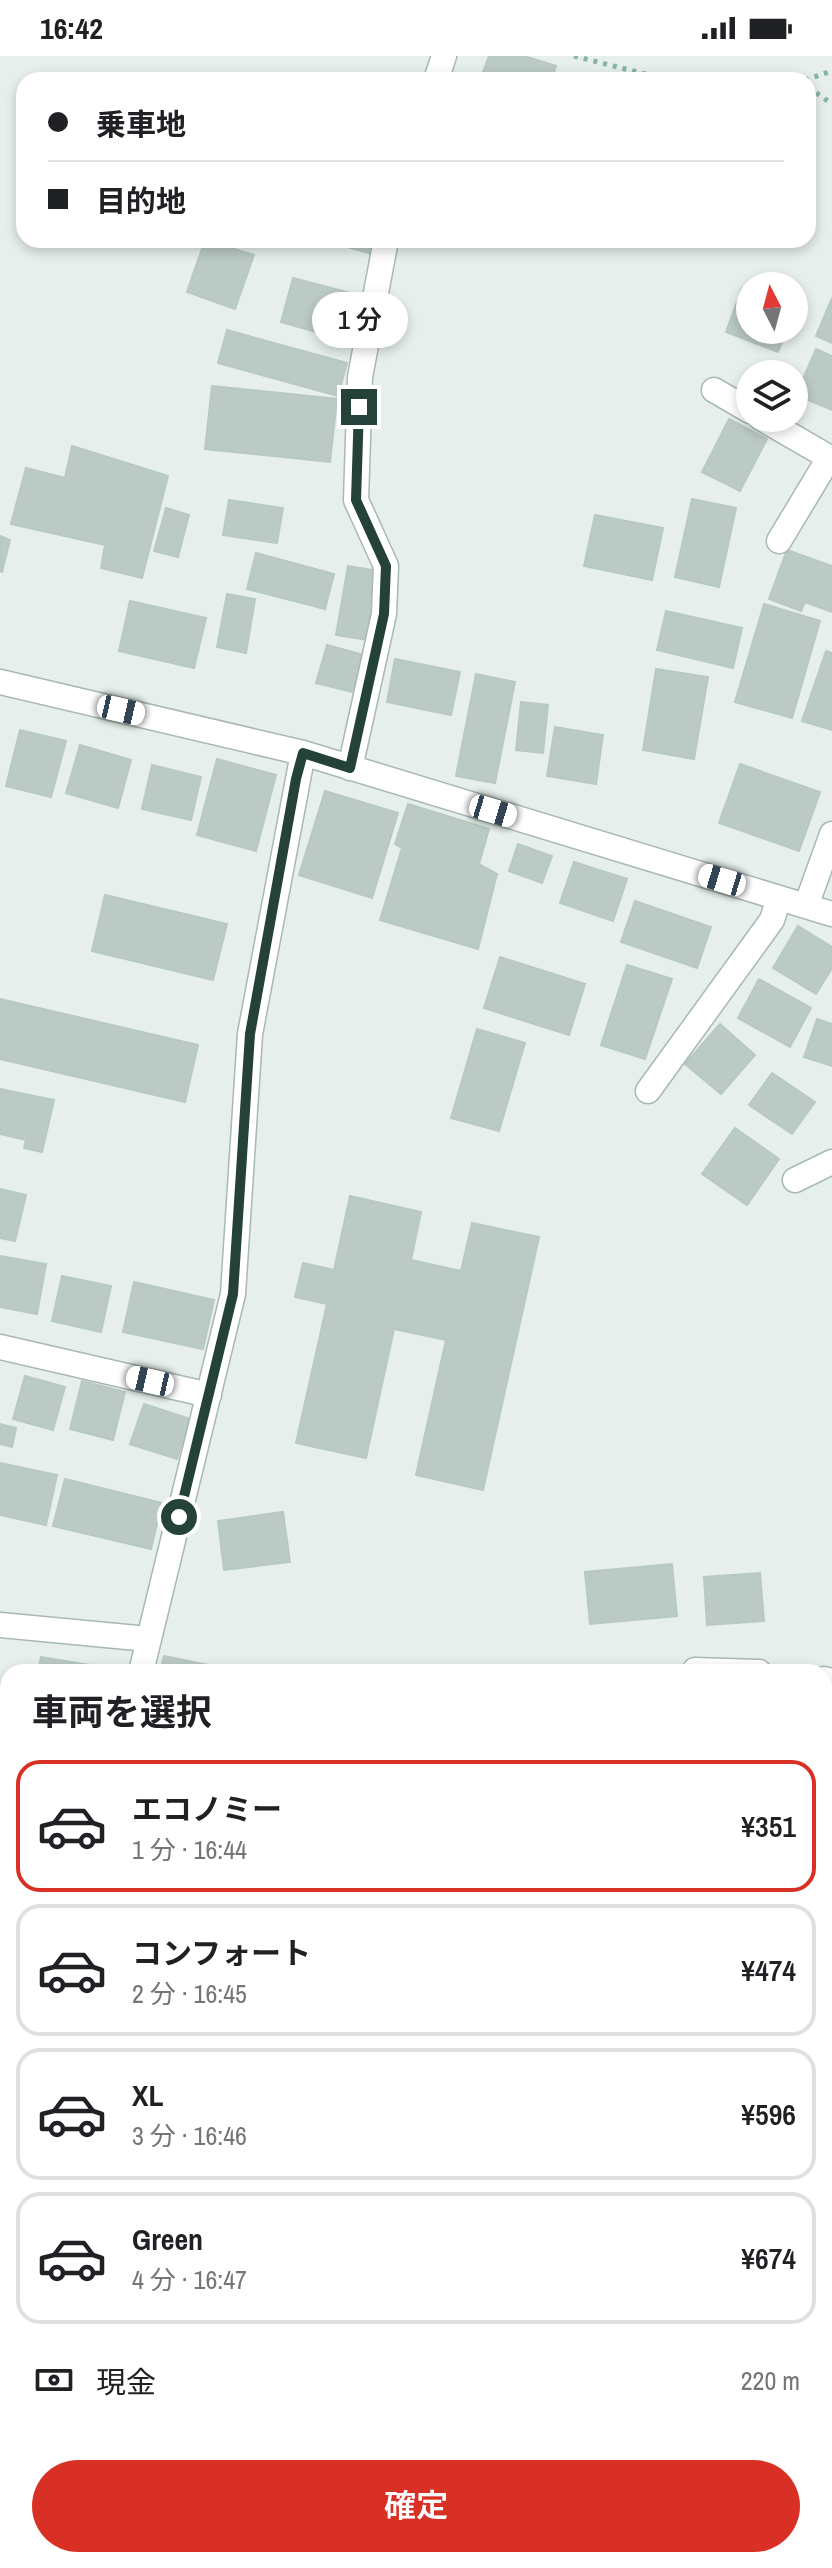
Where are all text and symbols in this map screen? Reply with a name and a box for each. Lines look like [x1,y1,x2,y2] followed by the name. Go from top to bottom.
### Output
[40,8,103,48] text: 16:42
[96,104,186,144] text: 乗車地
[96,181,186,221] text: 目的地
[736,272,808,344] north arrow
[736,272,808,432] map controls
[311,291,407,347] callout: 1 分
[338,302,382,337] text: 1 分
[736,360,808,432] button: layers
[341,389,377,425] route end
[95,693,147,727] car
[467,793,519,829] car
[696,862,748,898] car
[124,1364,176,1398] car
[161,1499,197,1535] route start
[32,1688,212,1736] text: 車両を選択
[132,1789,282,1829] text: エコノミー
[36,1790,108,1862] icon: car
[741,1806,796,1846] text: ¥351
[132,1832,247,1867] text: 1 分 · 16:44
[132,1933,311,1973] text: コンフォート
[36,1934,108,2006] icon: car
[741,1950,796,1990] text: ¥474
[132,1976,247,2011] text: 2 分 · 16:45
[132,2075,163,2115] text: XL
[36,2078,108,2150] icon: car
[741,2094,796,2134] text: ¥596
[132,2118,247,2153] text: 3 分 · 16:46
[132,2219,203,2259] text: Green
[36,2222,108,2294] icon: car
[741,2238,796,2278] text: ¥674
[132,2262,247,2297] text: 4 分 · 16:47
[32,2358,76,2402] icon: cash
[96,2362,156,2402] text: 現金
[741,2363,800,2398] text: 220 m
[32,2460,800,2552] button: 確定

